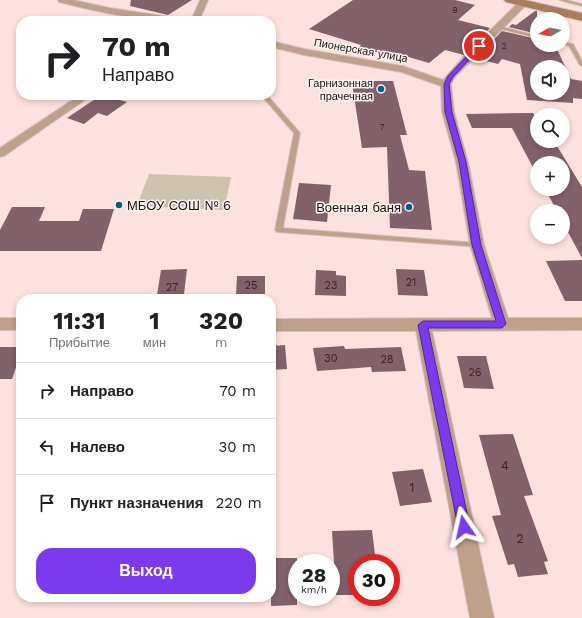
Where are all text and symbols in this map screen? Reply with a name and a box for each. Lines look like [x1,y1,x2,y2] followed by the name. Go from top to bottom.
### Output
[452,5,458,15] house number: 9
[530,12,570,52] north arrow
[530,12,570,244] map controls
[462,29,496,63] pin
[102,30,171,63] text: 70 m
[36,32,88,84] icon: right
[468,35,490,57] icon: arrive
[313,36,410,65] street label: Пионерская улица
[501,41,507,51] house number: 2
[530,60,570,100] button: sound
[102,64,174,85] text: Направо
[308,77,373,103] place label: Гарнизонная прачечная
[376,84,386,94] marker: Гарнизонная прачечная
[530,108,570,148] button: search
[379,122,385,132] house number: 7
[530,156,570,196] button: +
[127,198,231,213] place label: МБОУ СОШ № 6
[114,200,124,210] marker: МБОУ СОШ № 6
[316,200,401,215] place label: Военная баня
[404,202,414,212] marker: Военная баня
[530,204,570,244] button: −
[406,276,416,289] house number: 21
[245,279,257,292] house number: 25
[325,279,337,292] house number: 23
[166,281,178,294] house number: 27
[53,307,106,335] text: 11:31
[149,307,160,335] text: 1
[199,307,243,335] text: 320
[49,335,110,350] text: Прибытие
[143,335,166,350] text: мин
[215,335,227,350] text: m
[324,352,338,365] house number: 30
[380,353,394,366] house number: 28
[468,366,482,379] house number: 26
[36,380,58,402] icon: right
[70,382,134,400] text: Направо
[219,382,256,400] text: 70 m
[36,436,58,458] icon: left
[70,438,125,456] text: Налево
[219,438,256,456] text: 30 m
[501,458,509,473] house number: 4
[409,480,415,495] house number: 1
[36,492,58,514] icon: arrive
[70,494,203,512] text: Пункт назначения
[215,494,262,512] text: 220 m
[443,506,485,548] position arrow
[516,531,524,546] house number: 2
[36,548,256,594] button: Выход
[348,554,400,606] speed limit sign: 30
[302,563,326,587] text: 28
[301,584,327,595] text: km/h

